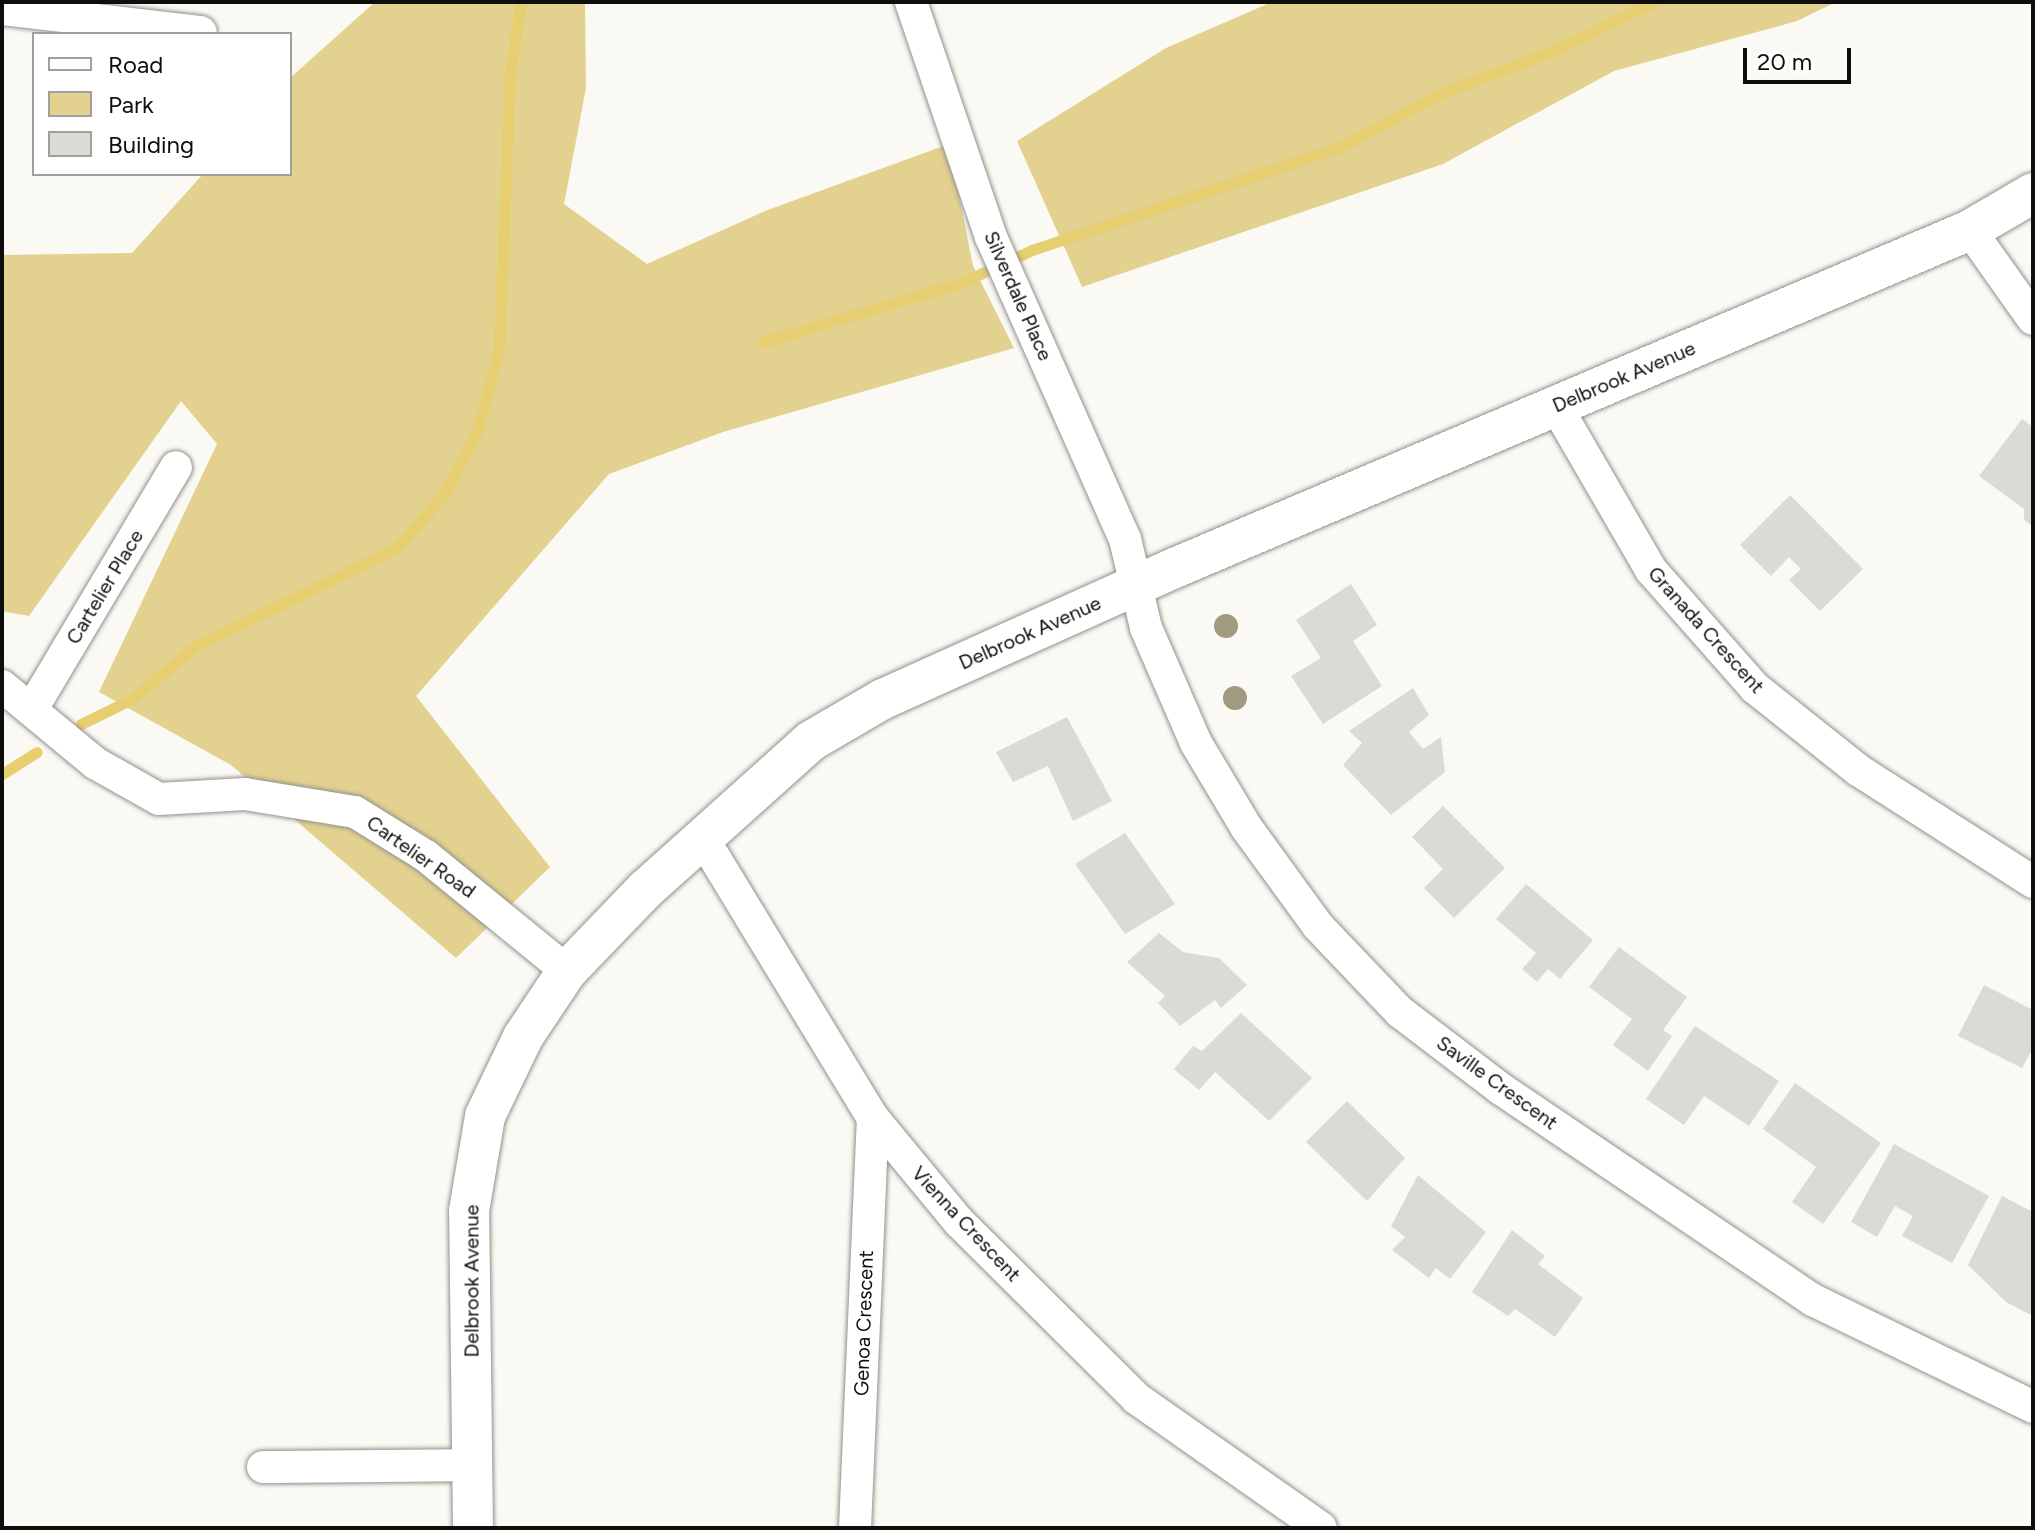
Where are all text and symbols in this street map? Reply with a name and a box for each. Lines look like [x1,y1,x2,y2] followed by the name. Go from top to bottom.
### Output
[32,32,292,176] legend
[1747,32,1855,82] scale bar
[1757,47,1812,76] text: 20 m
[108,50,163,79] text: Road
[108,90,154,119] text: Park
[108,130,194,159] text: Building
[979,228,1057,364] street label: Silverdale Place
[1549,336,1699,418] street label: Delbrook Avenue
[61,525,149,649] street label: Cartelier Place
[1643,562,1769,698] street label: Granada Crescent
[955,591,1105,675] street label: Delbrook Avenue
[362,811,480,903] street label: Cartelier Road
[1432,1031,1562,1135] street label: Saville Crescent
[906,1161,1026,1287] street label: Vienna Crescent
[460,1204,484,1358] street label: Delbrook Avenue
[849,1250,879,1396] street label: Genoa Crescent

